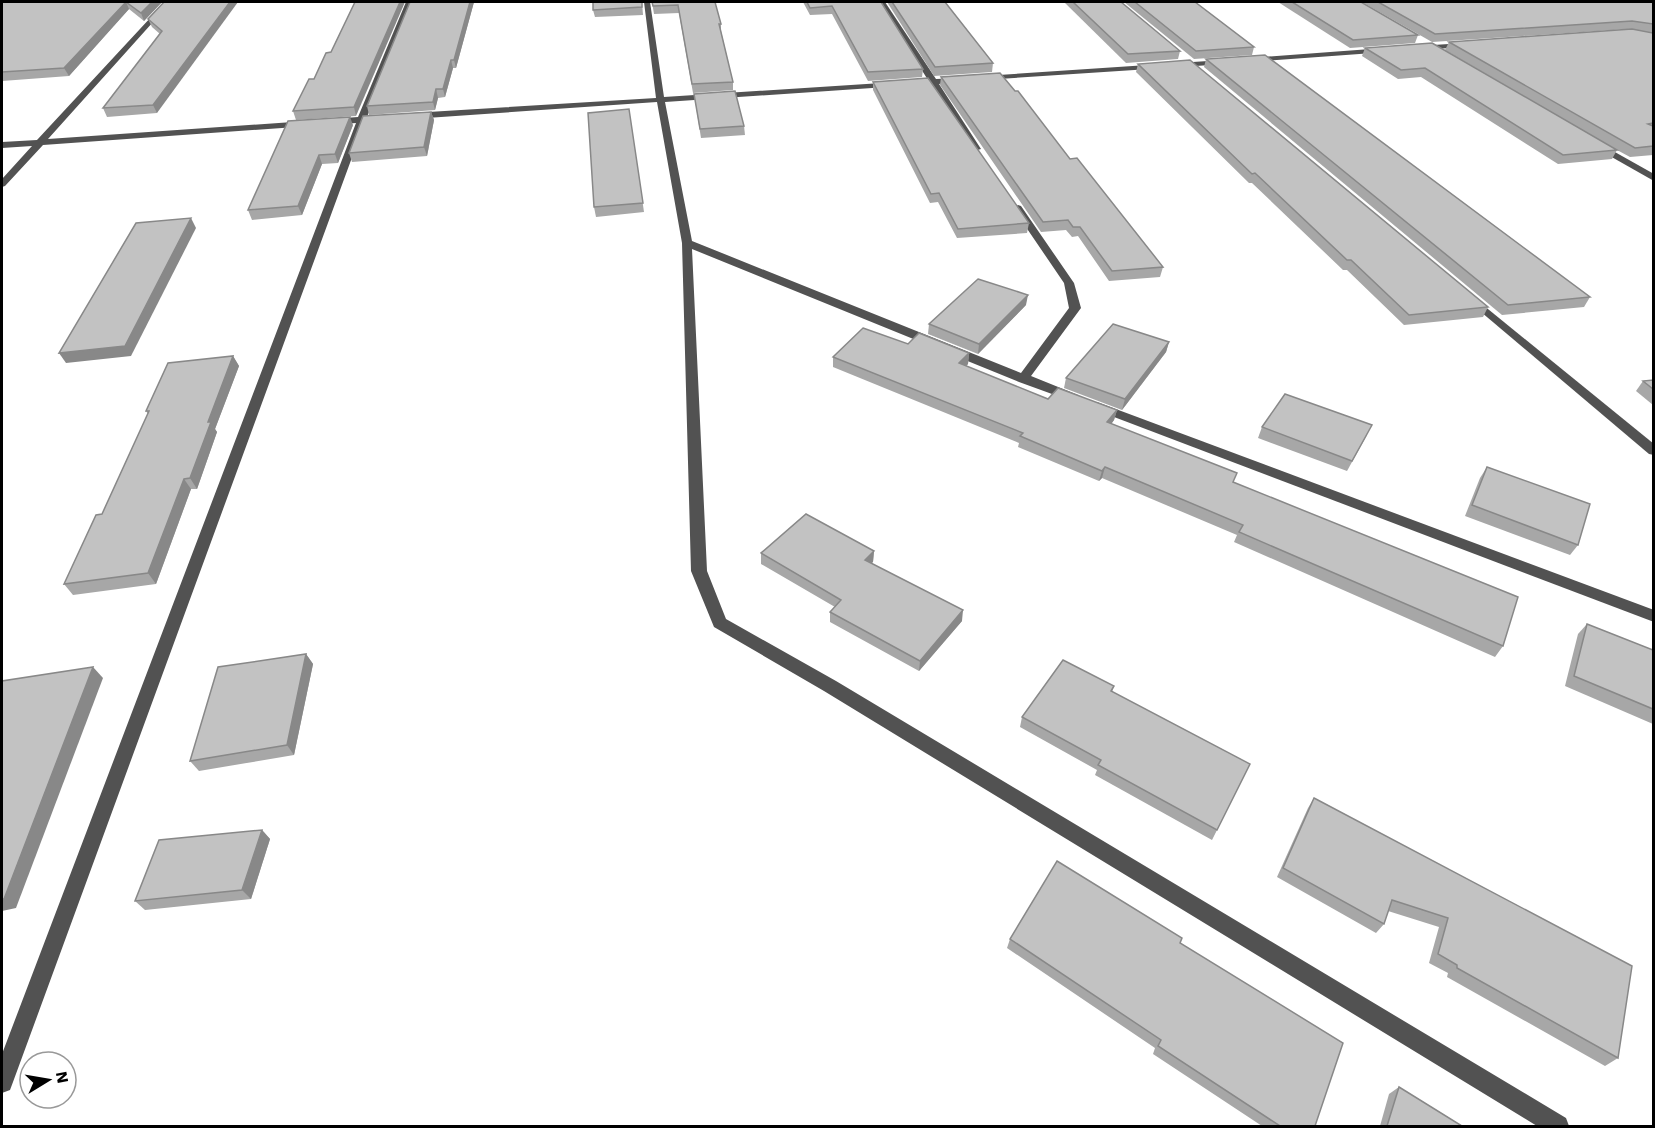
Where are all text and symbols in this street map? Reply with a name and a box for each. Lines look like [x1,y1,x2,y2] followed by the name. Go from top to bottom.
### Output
[18,1050,78,1110] north arrow
[52,1070,73,1085] text: N

